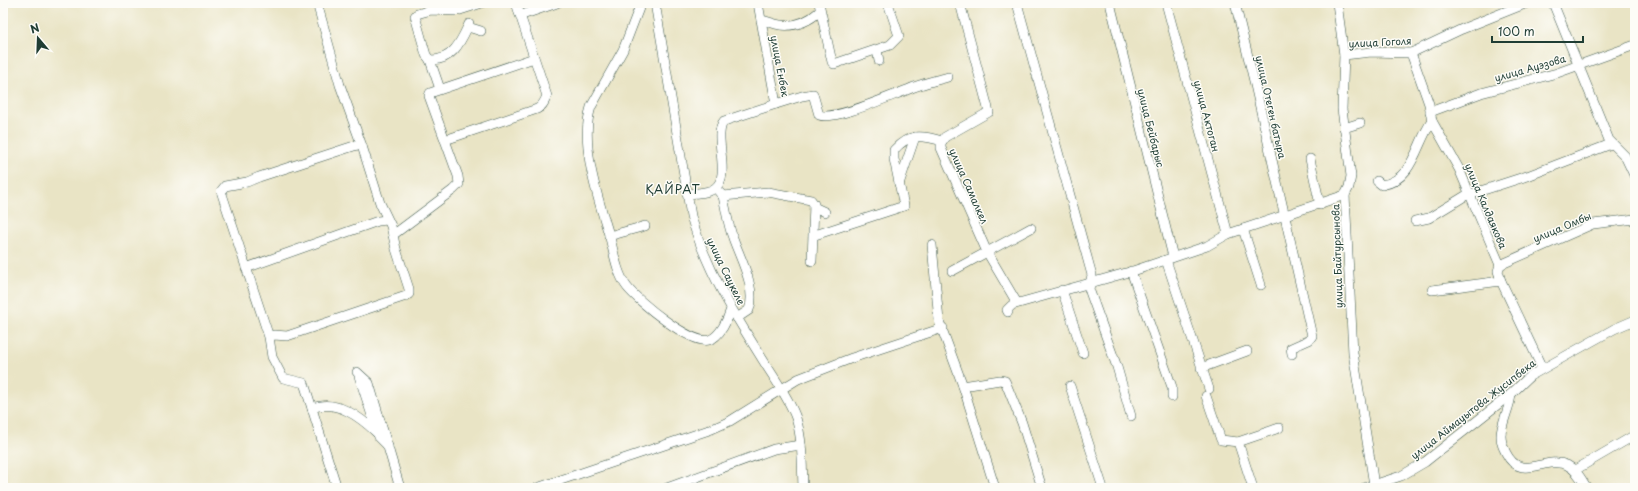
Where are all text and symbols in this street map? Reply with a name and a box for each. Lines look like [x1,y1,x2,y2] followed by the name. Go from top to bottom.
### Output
[18,18,58,58] north arrow
[1492,18,1583,44] scale bar
[28,19,42,38] text: N
[1498,22,1535,40] text: 100 m
[1348,32,1412,51] street label: улица Гоголя
[767,34,794,98] street label: улица Енбек
[1492,50,1568,85] street label: улица Ауэзова
[1252,54,1291,161] street label: улица Отеген батыра
[1191,78,1224,153] street label: улица Актоган
[1134,87,1169,169] street label: улица Бейбарыс
[946,146,993,226] street label: улица Самалкел
[1462,161,1512,252] street label: улица Калдаякова
[645,180,701,198] district label: ҚАЙРАТ
[1327,203,1346,308] street label: улица Байтурсынова
[1530,208,1593,246] street label: улица Омбы
[704,234,750,308] street label: улица Саукеле
[1407,354,1539,462] street label: улица Аймауытова Жусипбека

